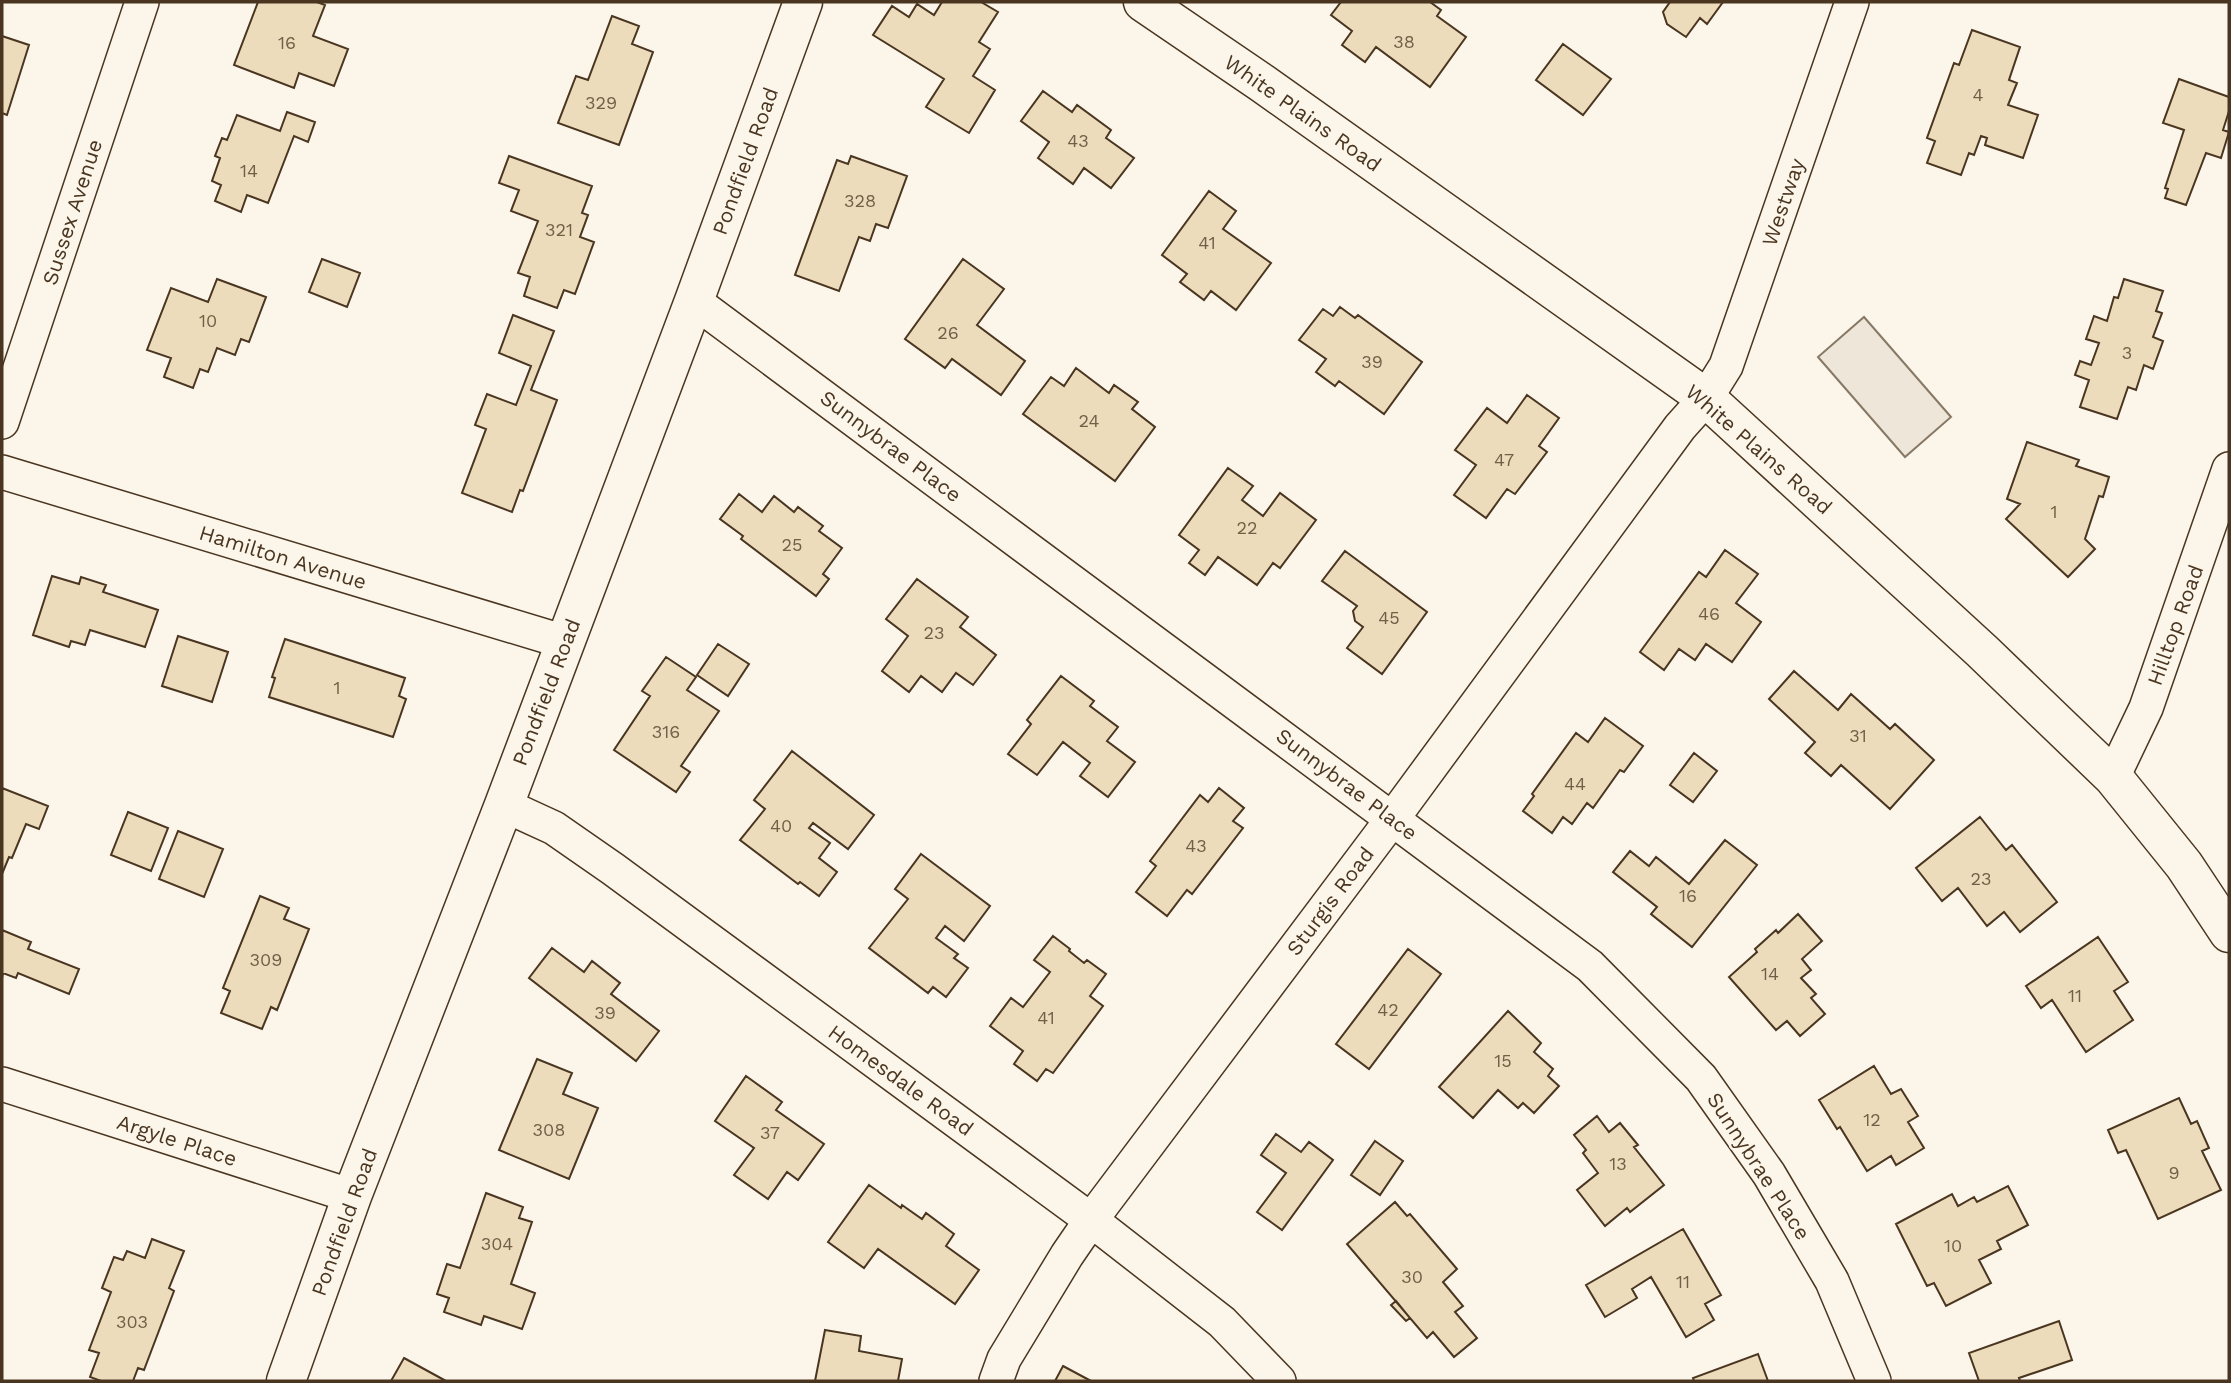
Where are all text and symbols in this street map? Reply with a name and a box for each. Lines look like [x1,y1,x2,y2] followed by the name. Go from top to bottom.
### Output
[1393,31,1415,52] house number: 38
[278,32,296,53] house number: 16
[1220,49,1386,177] street label: White Plains Road
[707,84,783,238] street label: Pondfield Road
[1973,84,1984,105] house number: 4
[585,92,617,113] house number: 329
[1067,130,1089,151] house number: 43
[37,136,107,288] street label: Sussex Avenue
[1756,155,1810,249] street label: Westway
[240,160,258,181] house number: 14
[844,190,876,211] house number: 328
[545,219,573,240] house number: 321
[1198,232,1216,253] house number: 41
[199,310,217,331] house number: 10
[937,322,959,343] house number: 26
[2122,342,2132,363] house number: 3
[1361,351,1383,372] house number: 39
[1681,379,1837,519] street label: White Plains Road
[815,385,967,507] street label: Sunnybrae Place
[1079,410,1099,431] house number: 24
[1494,449,1514,470] house number: 47
[2050,501,2058,522] house number: 1
[1237,517,1258,538] house number: 22
[196,520,370,594] street label: Hamilton Avenue
[782,534,802,555] house number: 25
[2142,561,2208,689] street label: Hilltop Road
[1698,603,1720,624] house number: 46
[1378,607,1400,628] house number: 45
[506,615,586,769] street label: Pondfield Road
[924,622,945,643] house number: 23
[333,677,341,698] house number: 1
[652,721,680,742] house number: 316
[1271,723,1423,845] street label: Sunnybrae Place
[1849,725,1867,746] house number: 31
[1564,773,1586,794] house number: 44
[770,815,792,836] house number: 40
[1185,835,1207,856] house number: 43
[1281,842,1379,960] street label: Sturgis Road
[1971,868,1992,889] house number: 23
[1679,885,1697,906] house number: 16
[250,949,282,970] house number: 309
[1761,963,1779,984] house number: 14
[2068,985,2082,1006] house number: 11
[1377,999,1399,1020] house number: 42
[594,1002,616,1023] house number: 39
[1037,1007,1055,1028] house number: 41
[824,1019,978,1141] street label: Homesdale Road
[1494,1050,1512,1071] house number: 15
[1702,1088,1816,1244] street label: Sunnybrae Place
[114,1109,240,1171] street label: Argyle Place
[1863,1109,1881,1130] house number: 12
[533,1119,565,1140] house number: 308
[760,1122,780,1143] house number: 37
[306,1145,382,1299] street label: Pondfield Road
[1609,1153,1627,1174] house number: 13
[2168,1162,2180,1183] house number: 9
[481,1233,513,1254] house number: 304
[1944,1235,1962,1256] house number: 10
[1401,1266,1423,1287] house number: 30
[1676,1271,1690,1292] house number: 11
[116,1311,148,1332] house number: 303

